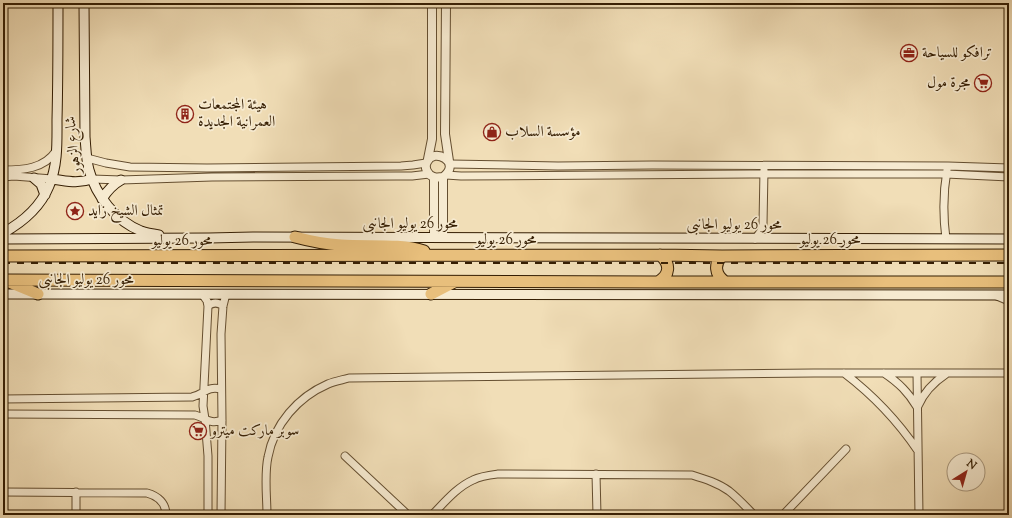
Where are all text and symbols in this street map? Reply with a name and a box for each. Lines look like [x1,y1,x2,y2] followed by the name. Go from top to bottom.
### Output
[899,43,919,63] office icon: ترافكو للسياحة
[922,43,992,64] place label: ترافكو للسياحة
[927,73,970,94] place label: مجرة مول
[973,73,993,93] supermarket icon: مجرة مول
[198,95,275,133] place label: هيئة المجتمعات العمرانية الجديدة
[175,104,195,124] building icon: هيئة المجتمعات العمرانية الجديدة
[61,115,89,177] street label: شارع الزهور
[482,122,502,142] shop icon: مؤسسة السلاب
[505,122,581,143] place label: مؤسسة السلاب
[65,201,85,221] place icon: تمثال الشيخ زايد
[88,201,164,224] place label: تمثال الشيخ زايد
[362,214,458,235] street label: محور 26 يوليو الجانبى
[686,215,782,236] street label: محور 26 يوليو الجانبى
[474,230,536,251] street label: محور 26 يوليو
[798,230,860,251] street label: محور 26 يوليو
[150,231,212,252] street label: محور 26 يوليو
[38,270,134,291] street label: محور 26 يوليو الجانبى
[188,421,208,441] supermarket icon: سوبر ماركت ميترو
[209,421,299,442] place label: سوبر ماركت ميترو
[946,452,986,492] north arrow
[962,455,980,474] text: N

